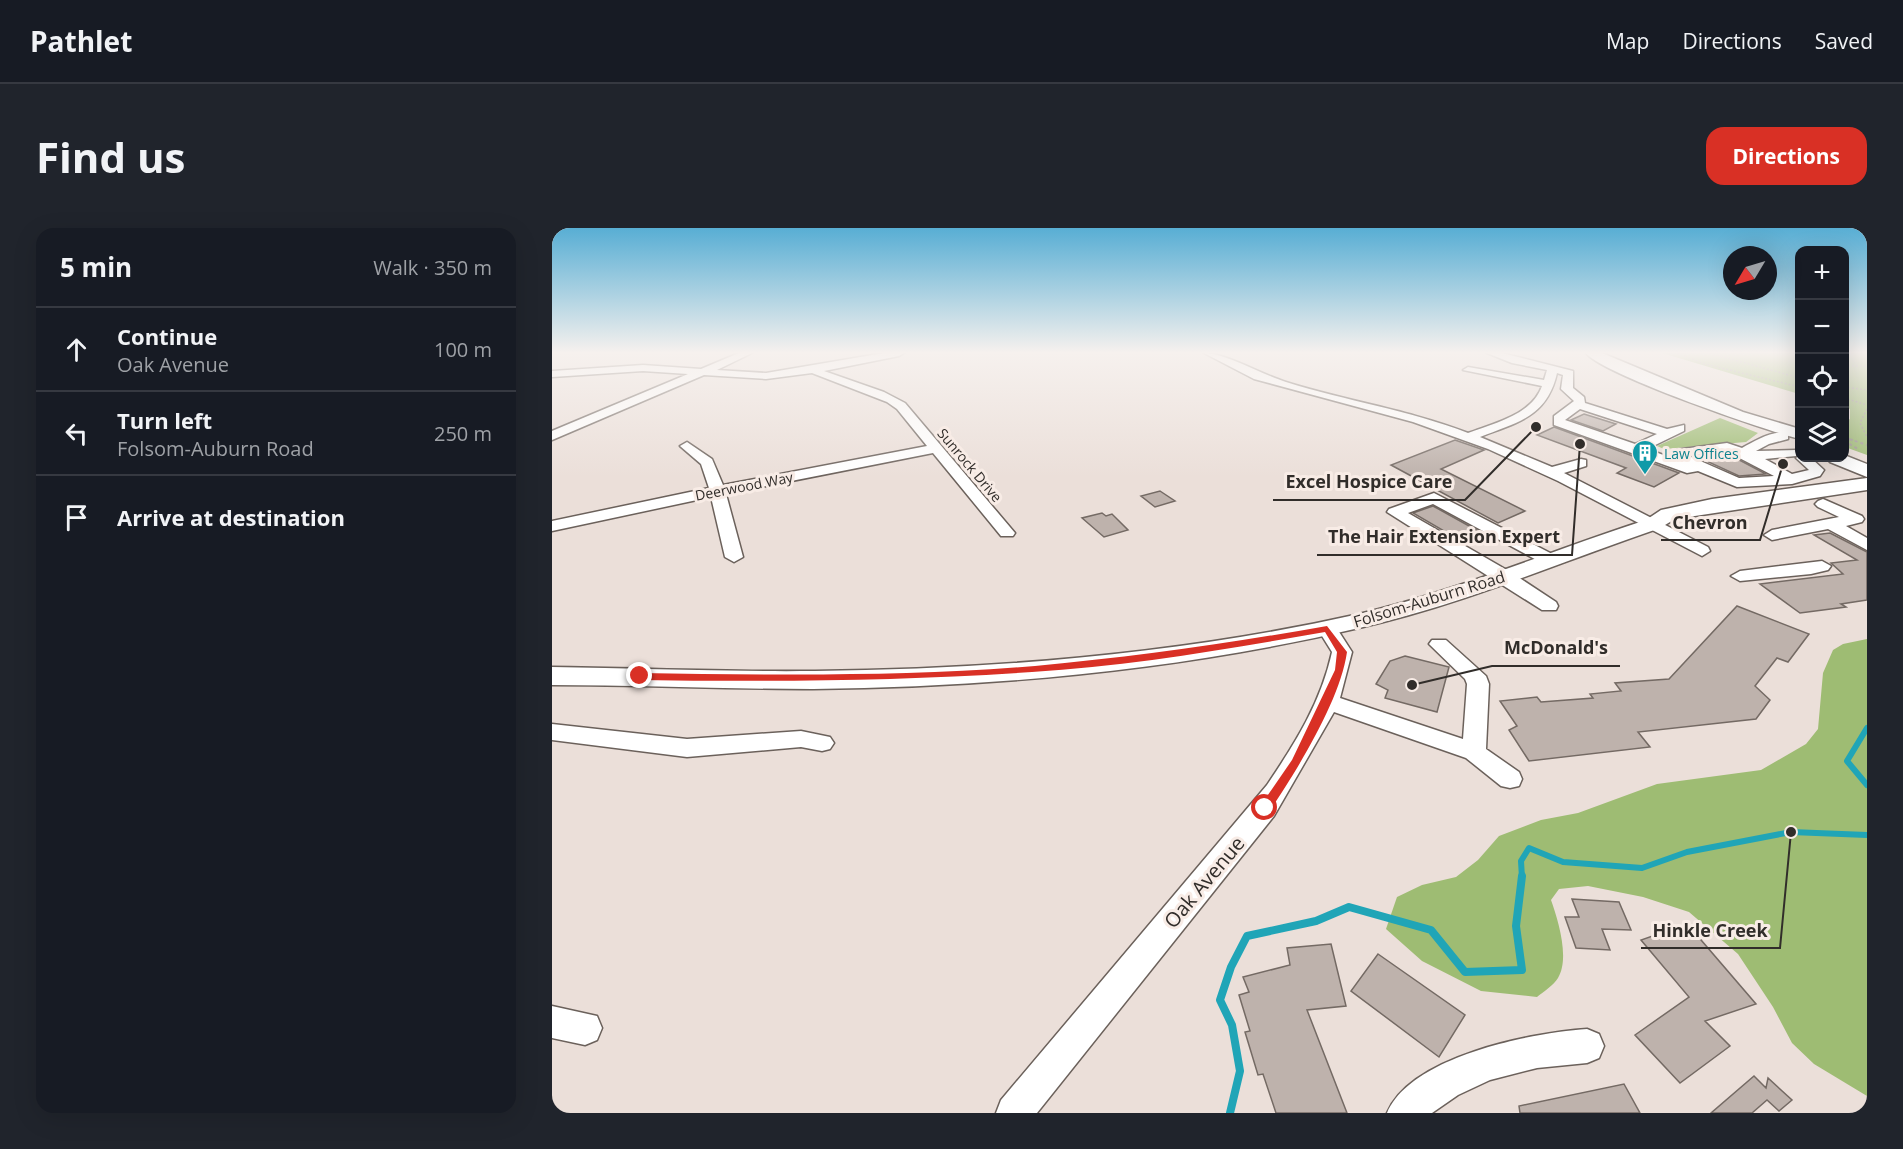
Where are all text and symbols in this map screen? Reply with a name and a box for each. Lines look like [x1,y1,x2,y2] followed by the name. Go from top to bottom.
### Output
[30,22,132,60] text: Pathlet
[1606,27,1649,55] text: Map
[1682,27,1782,55] text: Directions
[1815,27,1873,55] text: Saved
[1706,127,1867,185] button: Directions
[36,128,185,185] text: Find us
[1723,246,1777,300] north arrow
[1795,246,1849,462] map controls
[1795,246,1849,300] button: +
[60,249,132,285] text: 5 min
[373,254,492,281] text: Walk · 350 m
[1795,300,1849,354] button: −
[117,321,217,351] text: Continue
[60,333,93,366] icon: ahead
[434,336,492,363] text: 100 m
[117,351,229,378] text: Oak Avenue
[1795,354,1849,408] button: locate
[117,405,212,435] text: Turn left
[1795,408,1849,462] button: layers
[60,417,93,450] icon: left
[434,420,492,447] text: 250 m
[933,424,1007,506] street label: Sunrock Drive
[117,435,314,462] text: Folsom-Auburn Road
[1630,438,1660,476] building icon: Law Offices
[1664,444,1739,463] place label: Law Offices
[1273,464,1465,500] callout: Excel Hospice Care
[693,467,795,505] street label: Deerwood Way
[1285,469,1453,493] text: Excel Hospice Care
[60,501,93,534] icon: arrive
[117,502,345,532] text: Arrive at destination
[1661,504,1760,540] callout: Chevron
[1672,510,1748,534] text: Chevron
[1317,519,1572,555] callout: The Hair Extension Expert
[1328,524,1560,548] text: The Hair Extension Expert
[1351,565,1507,633] street label: Folsom-Auburn Road
[1492,630,1620,666] callout: McDonald's
[1504,635,1608,659] text: McDonald's
[626,662,652,688] route end
[1251,794,1277,820] route start
[1158,830,1250,934] street label: Oak Avenue
[1641,912,1780,948] callout: Hinkle Creek
[1652,918,1768,942] text: Hinkle Creek

